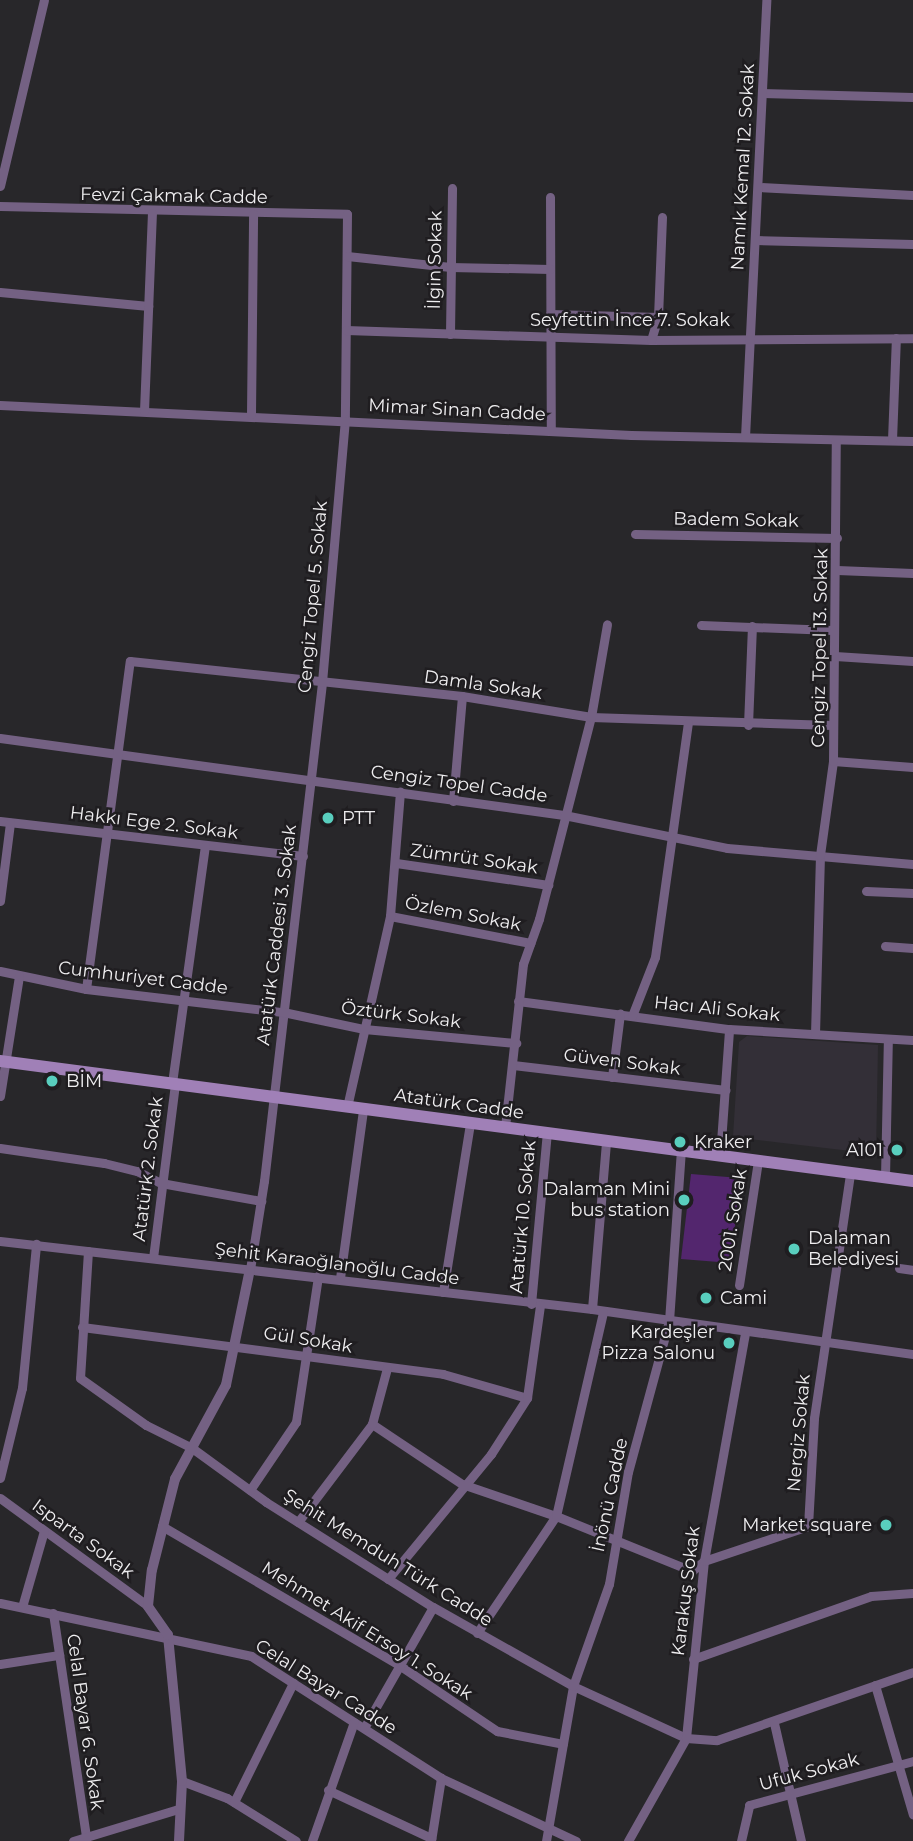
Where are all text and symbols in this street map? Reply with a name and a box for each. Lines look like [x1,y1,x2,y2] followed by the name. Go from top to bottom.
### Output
[727,63,759,271] street label: Namık Kemal 12. Sokak
[80,184,268,208] street label: Fevzi Çakmak Cadde
[423,210,447,310] street label: İlgin Sokak
[530,309,730,331] street label: Seyfettin İnce 7. Sokak
[368,395,546,425] street label: Mimar Sinan Cadde
[294,500,332,694] street label: Cengiz Topel 5. Sokak
[673,508,799,532] street label: Badem Sokak
[807,548,833,748] street label: Cengiz Topel 13. Sokak
[423,666,543,704] street label: Damla Sokak
[369,761,549,807] street label: Cengiz Topel Cadde
[69,802,239,844] street label: Hakkı Ege 2. Sokak
[342,807,375,829] place label: PTT
[320,810,336,826] marker: PTT
[253,823,301,1047] street label: Atatürk Caddesi 3. Sokak
[409,839,539,879] street label: Zümrüt Sokak
[403,892,523,936] street label: Özlem Sokak
[57,957,229,999] street label: Cumhuriyet Cadde
[653,992,781,1026] street label: Hacı Ali Sokak
[340,997,462,1033] street label: Öztürk Sokak
[562,1044,682,1080] street label: Güven Sokak
[66,1070,102,1092] place label: BİM
[44,1073,60,1089] marker: BİM
[393,1084,525,1124] street label: Atatürk Cadde
[128,1095,168,1243] street label: Atatürk 2. Sokak
[694,1131,752,1153] place label: Kraker
[672,1134,688,1150] marker: Kraker
[846,1139,883,1161] place label: A101
[506,1140,540,1294] street label: Atatürk 10. Sokak
[889,1142,905,1158] marker: A101
[714,1167,752,1273] street label: 2001. Sokak
[543,1179,670,1222] place label: Dalaman Mini bus station
[676,1192,692,1208] marker: Dalaman Mini bus station
[808,1228,899,1270] place label: Dalaman Belediyesi
[214,1238,460,1290] street label: Şehit Karaoğlanoğlu Cadde
[786,1241,802,1257] marker: Dalaman Belediyesi
[720,1287,767,1309] place label: Cami
[698,1290,714,1306] marker: Cami
[262,1322,354,1358] street label: Gül Sokak
[601,1322,715,1364] place label: Kardeşler Pizza Salonu
[721,1335,737,1351] marker: Kardeşler Pizza Salonu
[783,1373,815,1493] street label: Nergiz Sokak
[587,1436,633,1554] street label: İnönü Cadde
[279,1485,497,1631] street label: Şehit Memduh Türk Cadde
[28,1495,138,1583] street label: Isparta Sokak
[742,1514,872,1536] place label: Market square
[878,1517,894,1533] marker: Market square
[667,1525,705,1657] street label: Karakuş Sokak
[258,1557,476,1705] street label: Mehmet Akif Ersoy 1. Sokak
[62,1632,108,1812] street label: Celal Bayar 6. Sokak
[251,1635,401,1739] street label: Celal Bayar Cadde
[757,1748,861,1796] street label: Ufuk Sokak

